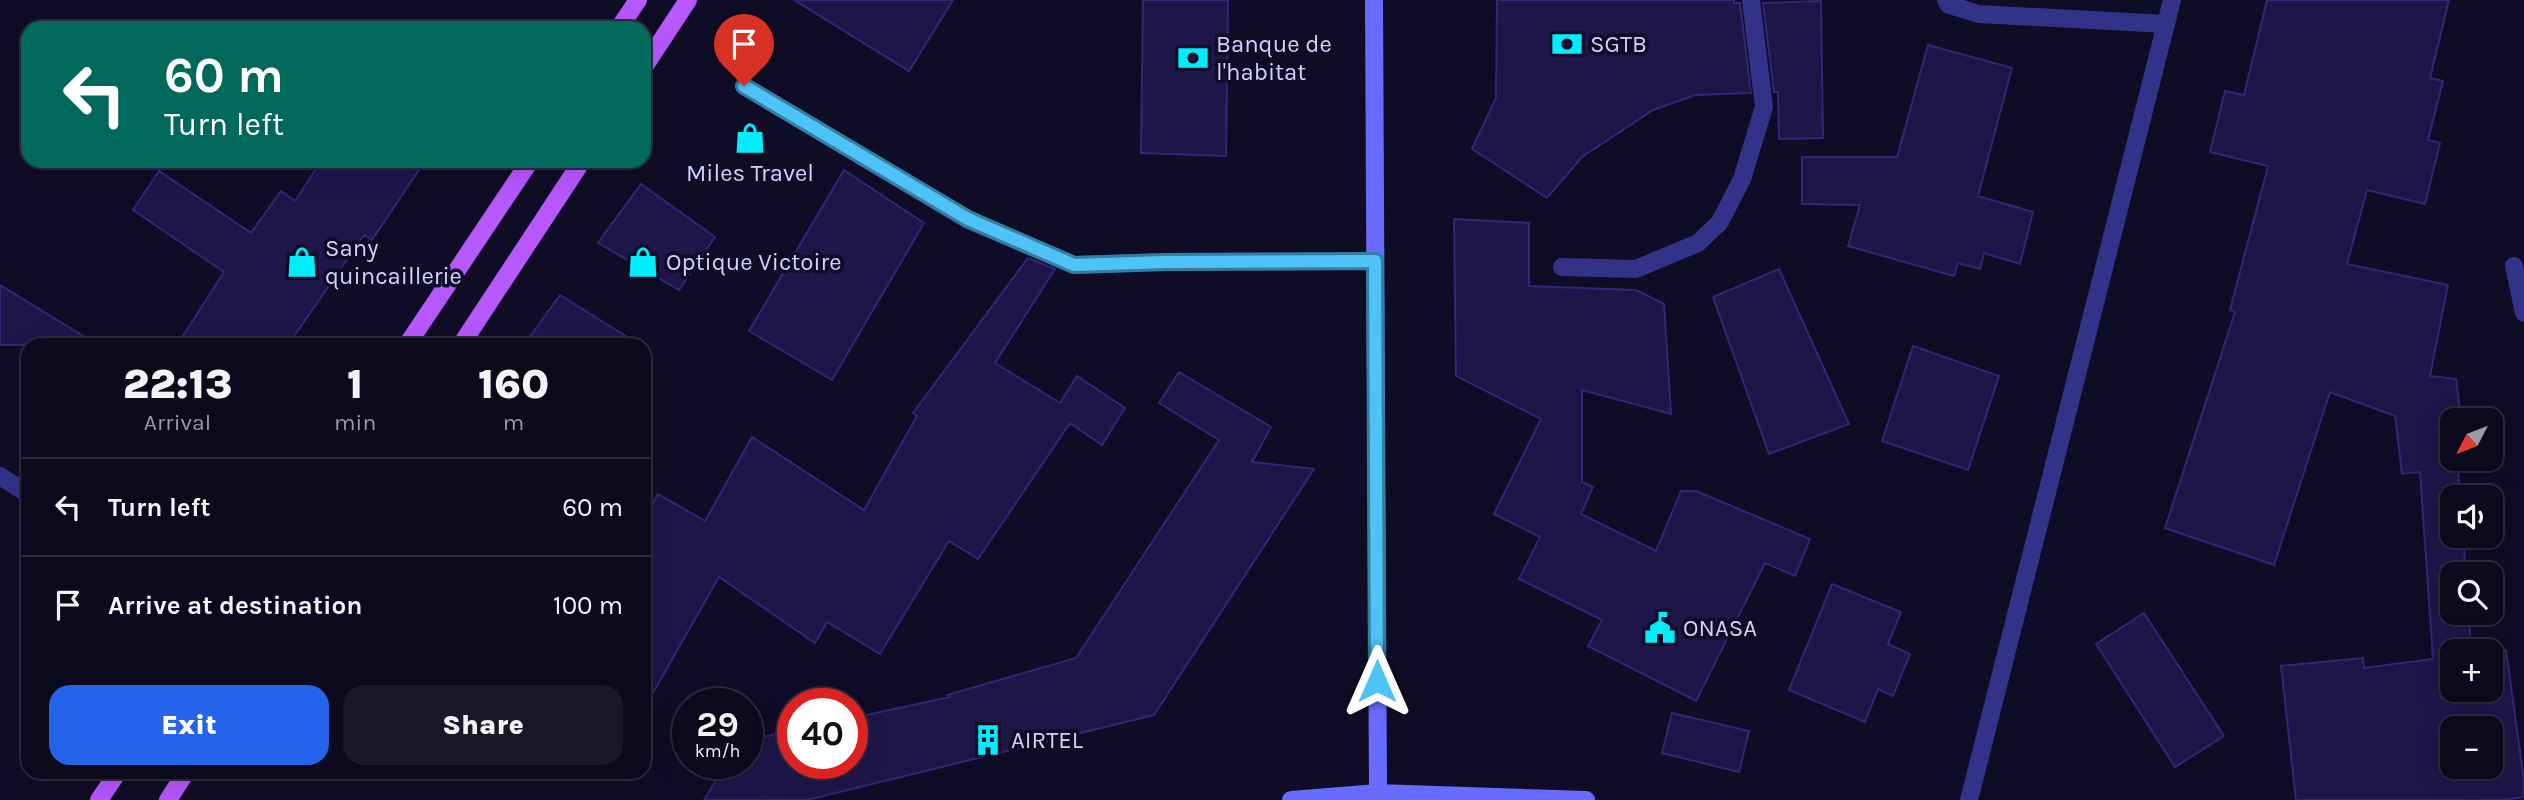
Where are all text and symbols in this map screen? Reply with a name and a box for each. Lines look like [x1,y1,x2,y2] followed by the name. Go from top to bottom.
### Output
[714,14,774,86] pin
[725,25,763,63] icon: arrive
[1550,27,1584,61] bank icon: SGTB
[1216,30,1332,86] place label: Banque de l'habitat
[1590,30,1647,58] place label: SGTB
[1176,41,1210,75] bank icon: Banque de l'habitat
[164,47,284,104] text: 60 m
[49,49,140,140] icon: left
[164,106,284,143] text: Turn left
[733,121,767,155] shop icon: Miles Travel
[686,159,814,187] place label: Miles Travel
[325,234,462,290] place label: Sany quincaillerie
[285,245,319,279] shop icon: Sany quincaillerie
[626,245,660,279] shop icon: Optique Victoire
[666,248,842,276] place label: Optique Victoire
[123,359,232,409] text: 22:13
[347,359,363,409] text: 1
[478,359,549,409] text: 160
[2440,408,2502,471] north arrow
[2440,408,2503,779] map controls
[144,409,211,436] text: Arrival
[334,409,376,436] text: min
[503,409,524,436] text: m
[2440,485,2503,548] button: sound
[49,488,87,526] icon: left
[108,492,210,523] text: Turn left
[562,492,623,523] text: 60 m
[2440,562,2503,625] button: search
[49,586,87,624] icon: arrive
[108,590,362,621] text: Arrive at destination
[553,590,623,621] text: 100 m
[1643,611,1677,645] public building icon: ONASA
[1683,614,1757,642] place label: ONASA
[2440,639,2503,702] button: +
[1340,644,1414,718] position arrow
[49,685,329,765] button: Exit
[343,685,623,765] button: Share
[777,688,868,779] speed limit sign: 40
[696,704,739,745] text: 29
[2440,716,2503,779] button: −
[971,723,1005,757] building icon: AIRTEL
[1011,726,1084,754] place label: AIRTEL
[695,740,740,762] text: km/h

